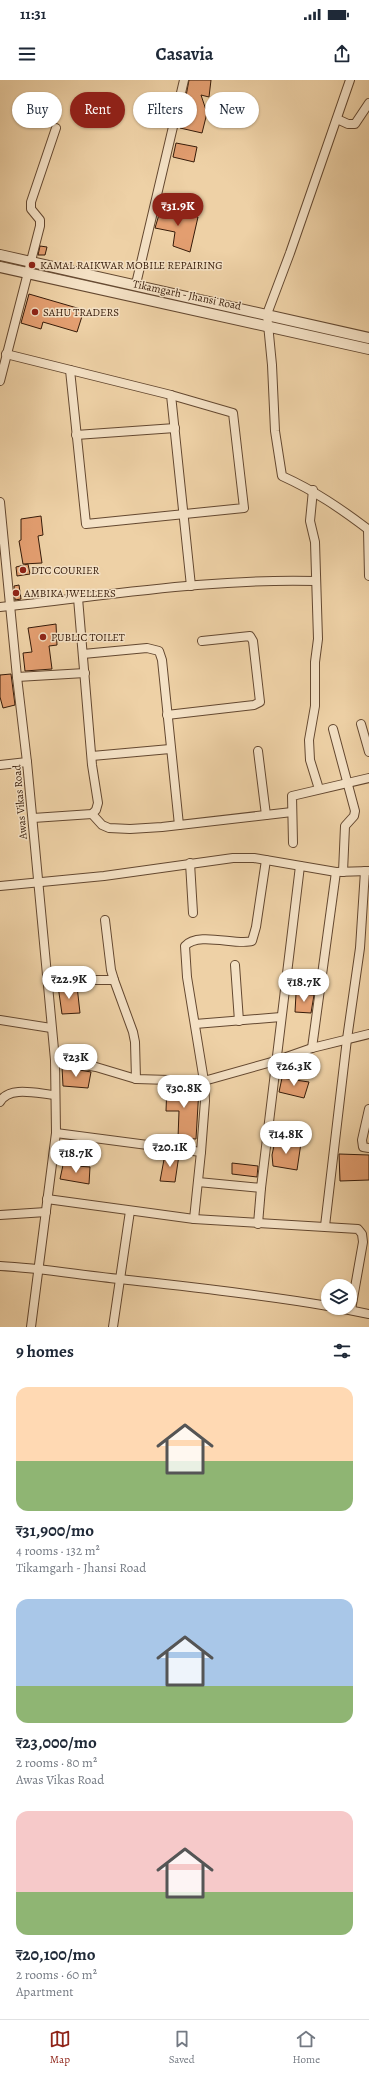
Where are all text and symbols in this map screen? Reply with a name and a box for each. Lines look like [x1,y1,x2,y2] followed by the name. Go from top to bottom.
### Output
[20,4,46,24] text: 11:31
[156,42,213,66] text: Casavia
[16,43,38,65] icon: menu
[331,43,353,65] icon: share
[12,92,62,128] chip: Buy
[70,92,125,128] chip: Rent
[133,92,197,128] chip: Filters
[205,92,259,128] chip: New
[145,193,211,227] pin: ₹31.9K
[161,197,195,214] text: ₹31.9K
[40,258,223,273] place label: KAMAL RAIKWAR MOBILE REPAIRING
[27,260,37,270] marker: KAMAL RAIKWAR MOBILE REPAIRING
[132,276,243,314] street label: Tikamgarh - Jhansi Road
[43,305,119,320] place label: SAHU TRADERS
[30,307,40,317] marker: SAHU TRADERS
[31,563,100,578] place label: DTC COURIER
[18,565,28,575] marker: DTC COURIER
[23,586,116,601] place label: AMBIKA JWELLERS
[11,588,21,598] marker: AMBIKA JWELLERS
[51,630,125,645] place label: PUBLIC TOILET
[38,632,48,642] marker: PUBLIC TOILET
[9,764,31,841] street label: Awas Vikas Road
[36,966,102,1000] pin: ₹22.9K
[271,969,337,1003] pin: ₹18.7K
[51,970,87,987] text: ₹22.9K
[287,973,321,990] text: ₹18.7K
[52,1044,100,1078] pin: ₹23K
[63,1048,89,1065] text: ₹23K
[261,1053,327,1087] pin: ₹26.3K
[277,1057,311,1074] text: ₹26.3K
[151,1075,217,1109] pin: ₹30.8K
[166,1079,202,1096] text: ₹30.8K
[253,1121,319,1155] pin: ₹14.8K
[269,1125,303,1142] text: ₹14.8K
[137,1134,203,1168] pin: ₹20.1K
[153,1138,187,1155] text: ₹20.1K
[43,1140,109,1174] pin: ₹18.7K
[59,1144,93,1161] text: ₹18.7K
[321,1279,357,1315] map controls
[321,1279,357,1315] button: layers
[16,1340,74,1363] text: 9 homes
[331,1340,353,1362] icon: filters
[149,1413,221,1485] icon: home
[16,1519,94,1542] text: ₹31,900/mo
[16,1542,100,1559] text: 4 rooms · 132 m²
[16,1559,146,1576] text: Tikamgarh - Jhansi Road
[149,1625,221,1697] icon: home
[16,1731,97,1754] text: ₹23,000/mo
[16,1754,97,1771] text: 2 rooms · 80 m²
[16,1771,104,1788] text: Awas Vikas Road
[149,1837,221,1909] icon: home
[16,1943,96,1966] text: ₹20,100/mo
[16,1966,97,1983] text: 2 rooms · 60 m²
[16,1983,74,2000] text: Apartment
[49,2028,71,2067] tab: Map
[169,2028,195,2067] tab: Saved
[292,2028,320,2067] tab: Home

